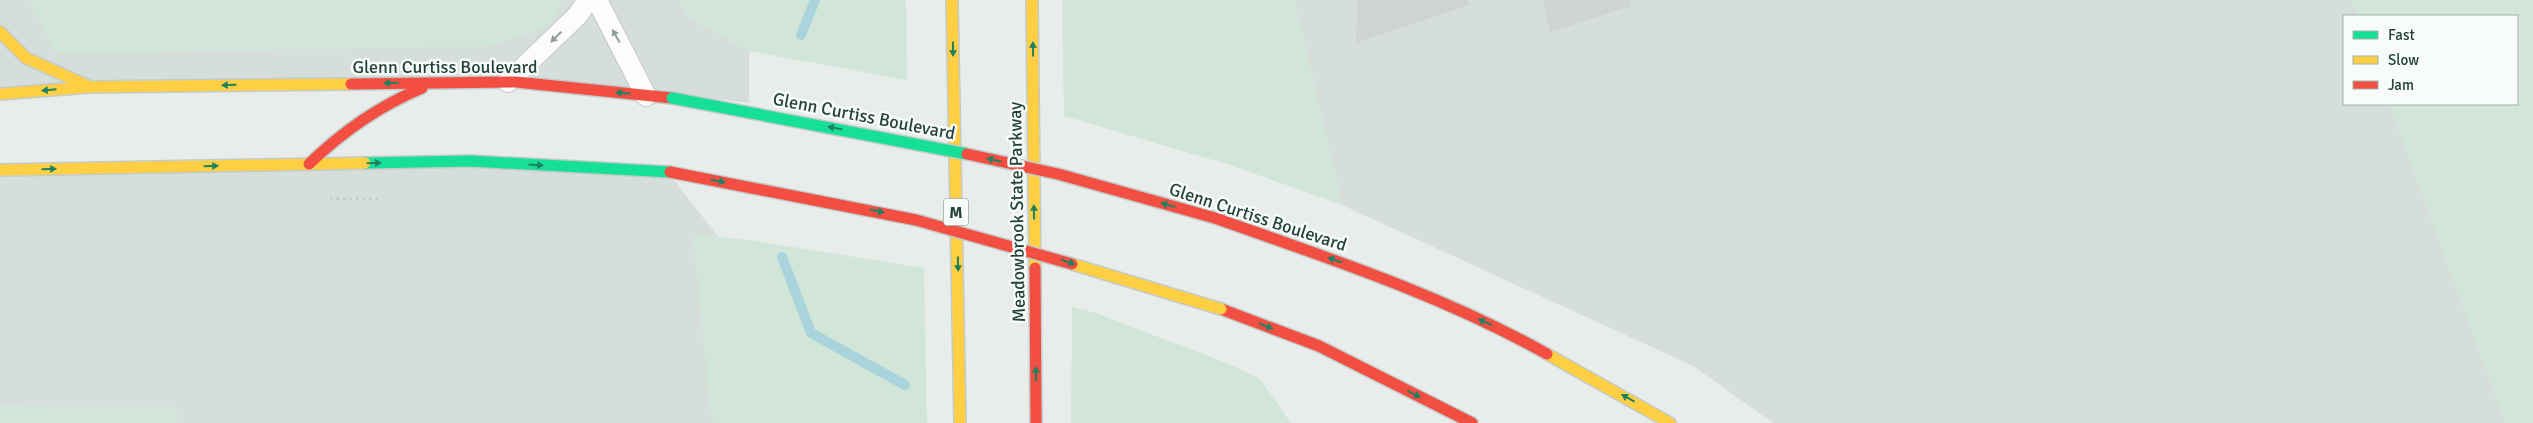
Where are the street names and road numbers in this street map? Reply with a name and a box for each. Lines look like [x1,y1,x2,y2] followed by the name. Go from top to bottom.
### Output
[352,56,538,78] street label: Glenn Curtiss Boulevard
[771,88,957,144] street label: Glenn Curtiss Boulevard
[1004,101,1030,323] street label: Meadowbrook State Parkway
[1167,178,1349,256] street label: Glenn Curtiss Boulevard
[944,198,968,226] road number: M

